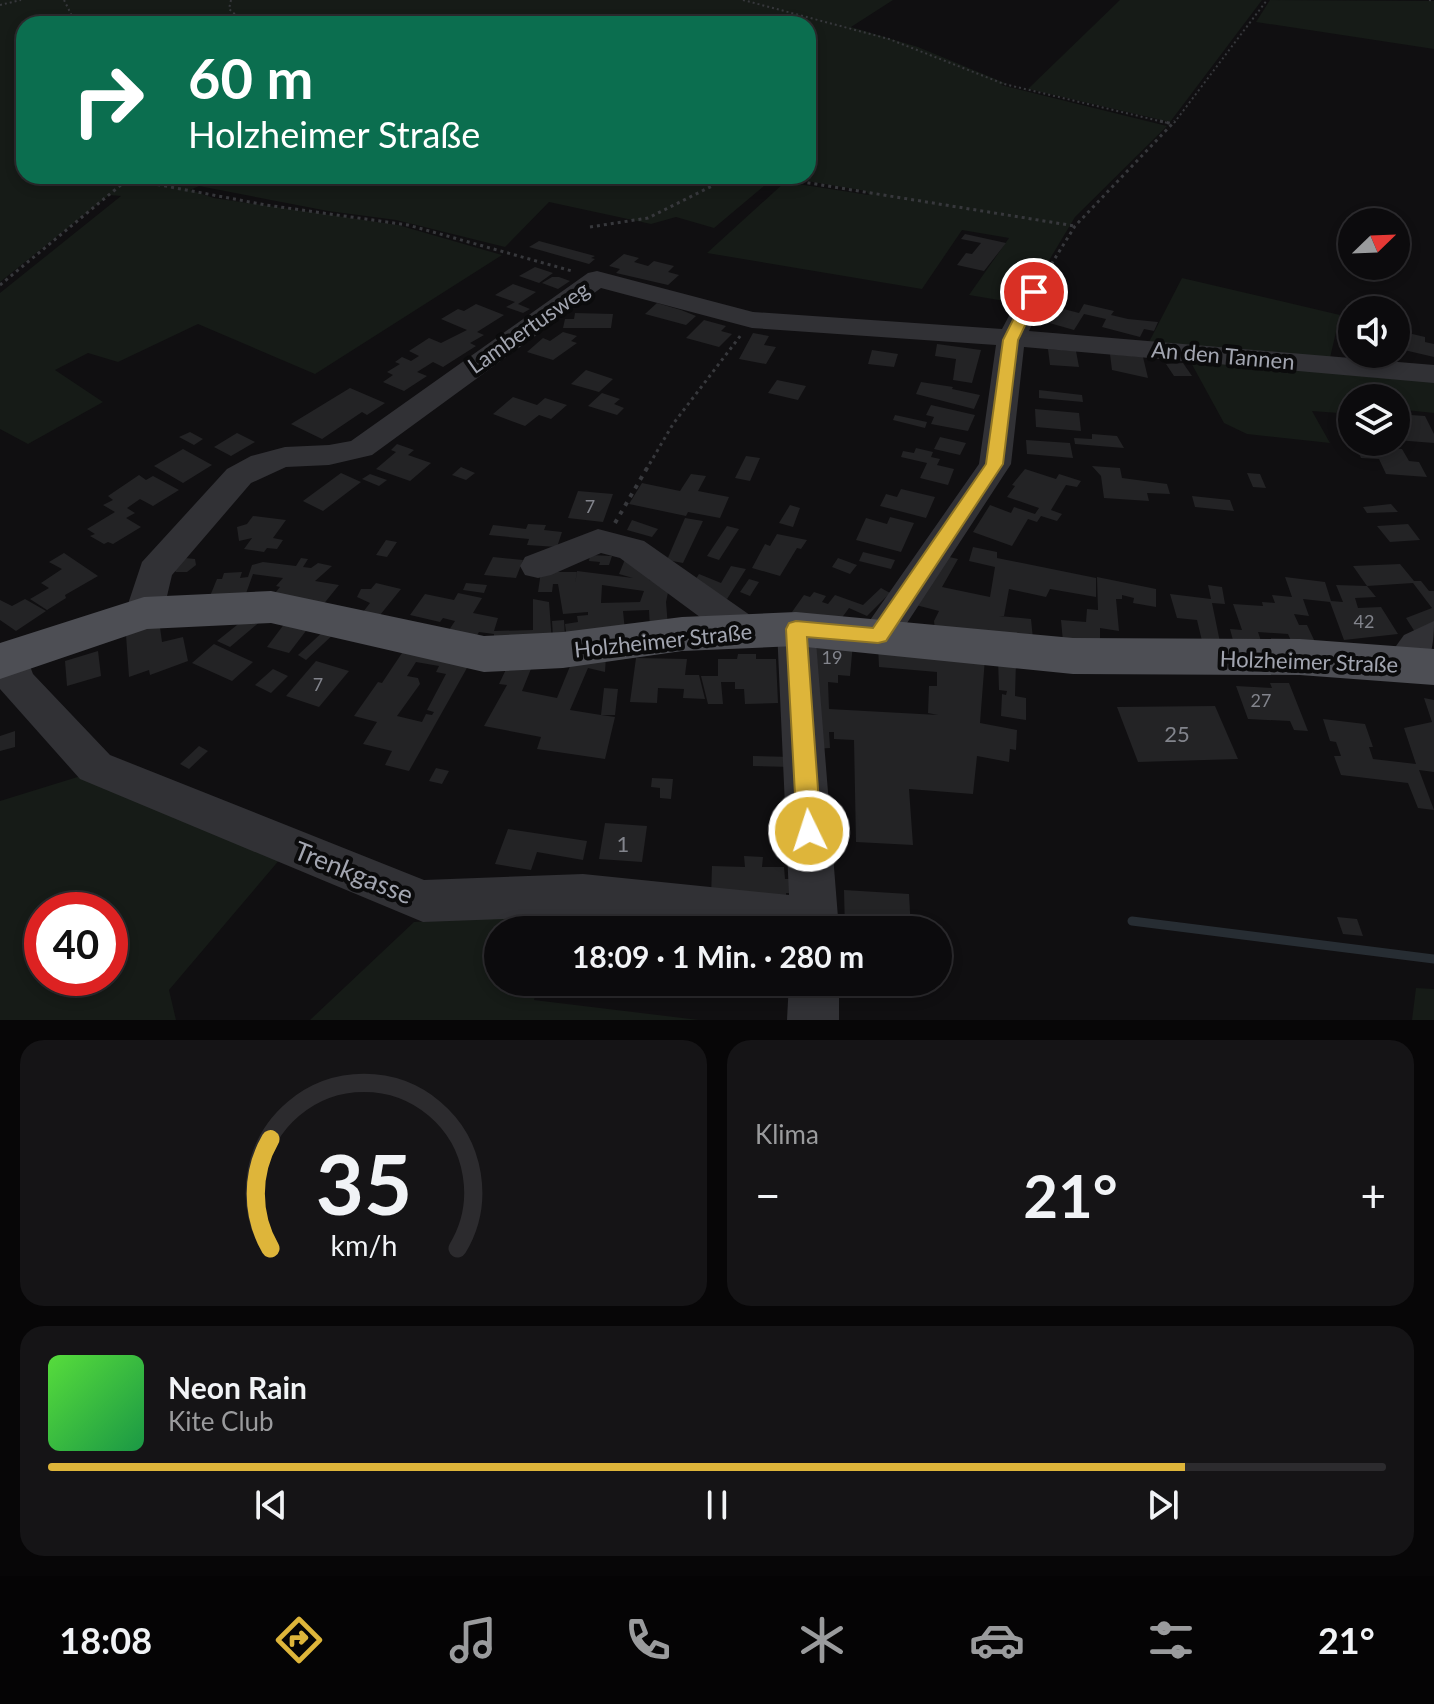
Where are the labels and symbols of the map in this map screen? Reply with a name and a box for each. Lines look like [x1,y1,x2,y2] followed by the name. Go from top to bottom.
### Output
[1338,208,1410,280] north arrow
[1000,258,1068,326] pin
[462,275,594,379] street label: Lambertusweg
[1150,335,1296,375] street label: An den Tannen
[585,495,595,517] house number: 7
[1354,610,1374,632] house number: 42
[573,617,753,663] street label: Holzheimer Straße
[1219,644,1399,678] street label: Holzheimer Straße
[822,646,842,668] house number: 19
[313,673,323,695] house number: 7
[1251,689,1271,711] house number: 27
[1164,720,1190,747] house number: 25
[767,789,851,873] position arrow
[617,830,629,857] house number: 1
[290,834,418,910] street label: Trenkgasse
[24,892,128,996] speed limit sign: 40

